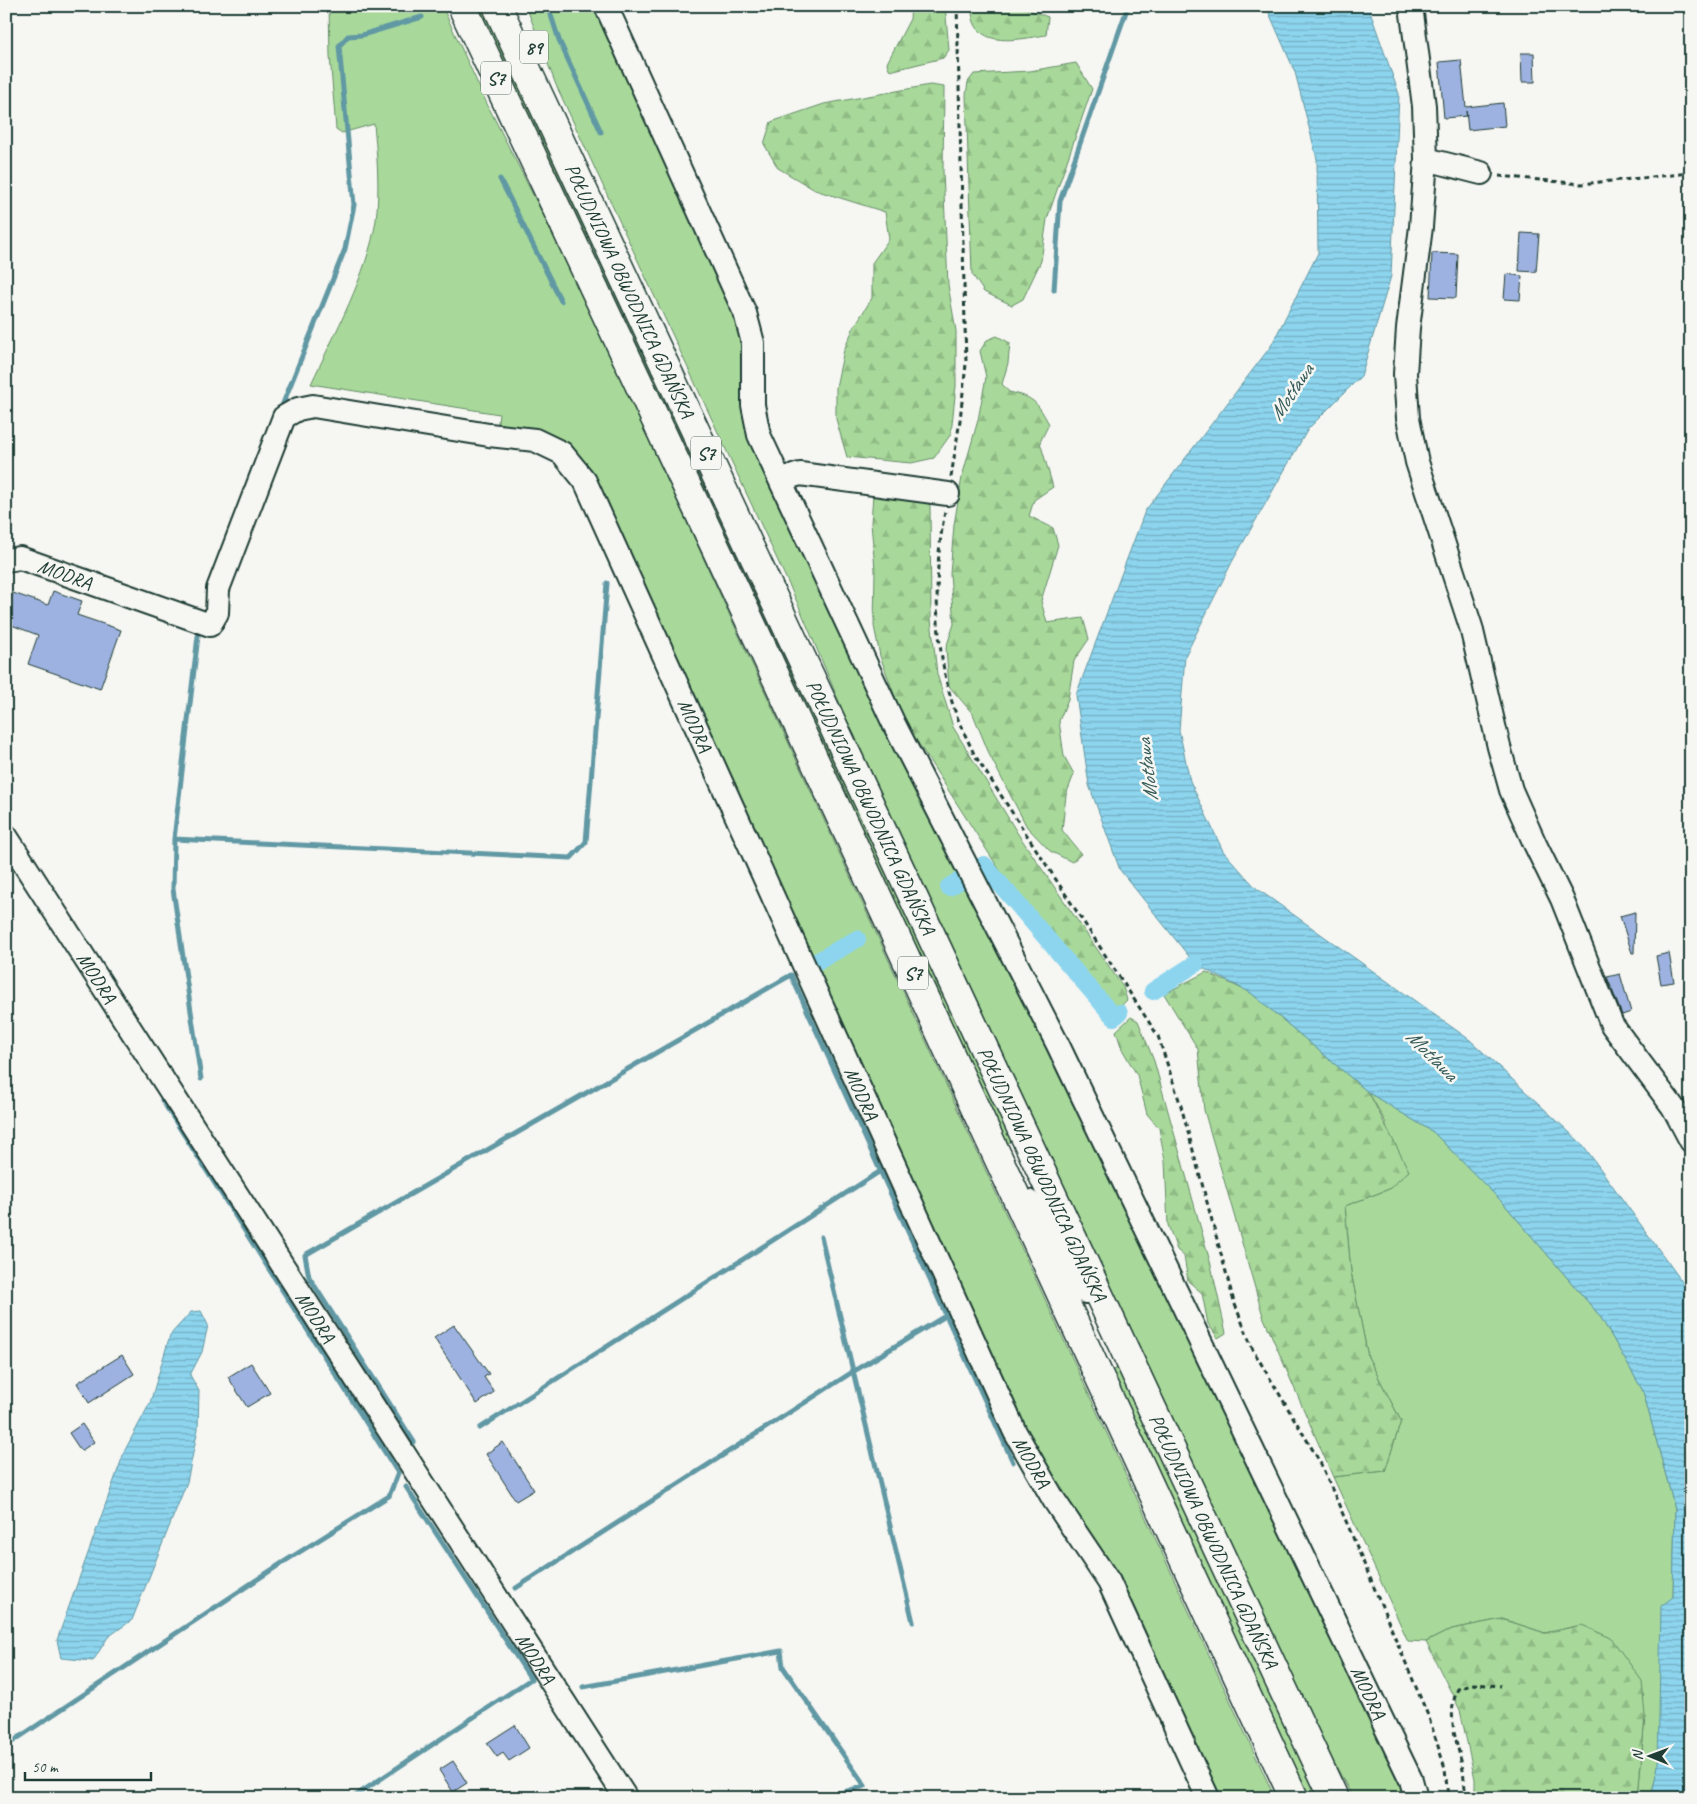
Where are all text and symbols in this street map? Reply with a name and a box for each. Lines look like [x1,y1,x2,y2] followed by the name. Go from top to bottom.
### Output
[520,31,548,64] road number: 89
[481,62,511,94] road number: S7
[559,160,700,423] street label: POŁUDNIOWA OBWODNICA GDAŃSKA
[1263,357,1321,425] water label: Motława
[691,436,721,469] road number: S7
[35,553,96,596] street label: MODRA
[801,676,941,939] street label: POŁUDNIOWA OBWODNICA GDAŃSKA
[672,695,718,757] street label: MODRA
[1130,735,1164,803] water label: Motława
[71,947,123,1008] street label: MODRA
[898,956,928,990] road number: S7
[1401,1024,1465,1088] water label: Motława
[972,1043,1113,1306] street label: POŁUDNIOWA OBWODNICA GDAŃSKA
[839,1063,885,1125] street label: MODRA
[290,1287,342,1348] street label: MODRA
[1143,1410,1284,1673] street label: POŁUDNIOWA OBWODNICA GDAŃSKA
[1007,1432,1057,1493] street label: MODRA
[510,1628,561,1689] street label: MODRA
[1345,1662,1392,1724] street label: MODRA
[1624,1732,1674,1782] north arrow
[25,1749,151,1781] scale bar
[1629,1749,1646,1760] text: N
[32,1758,59,1777] text: 50 m

